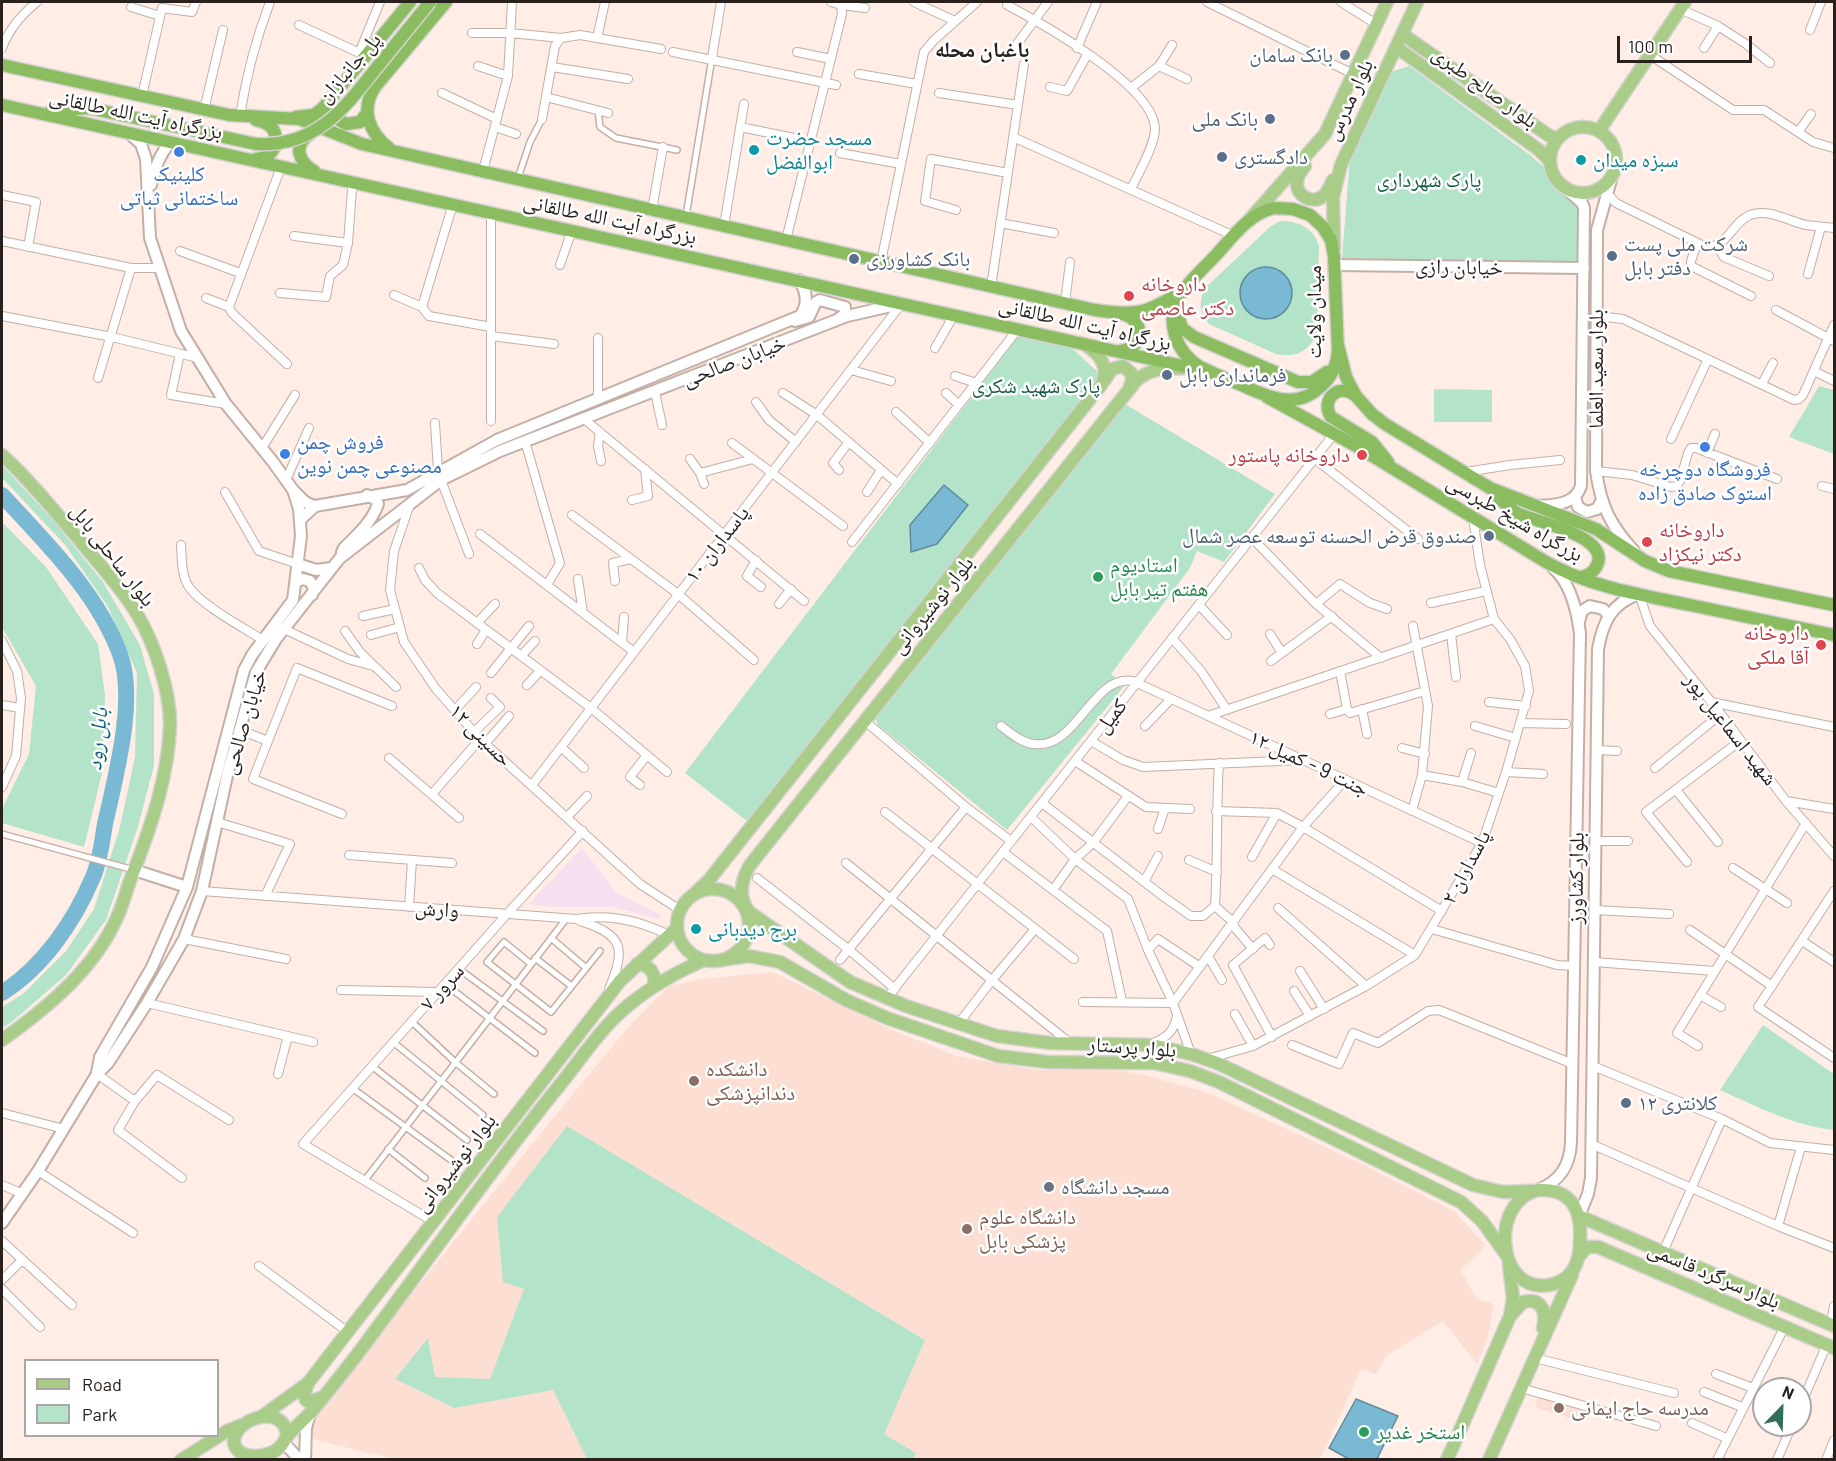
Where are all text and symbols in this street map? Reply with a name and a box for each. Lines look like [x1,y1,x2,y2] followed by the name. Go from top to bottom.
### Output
[1620,24,1755,62] scale bar
[312,28,386,108] street label: پل جانبازان
[1628,35,1673,57] text: 100 m
[935,37,1029,63] district label: باغبان محله
[1427,40,1543,134] street label: بلوار صالح طبری
[1249,42,1333,68] place label: بانک سامان
[1338,48,1352,62] marker: بانک سامان
[1319,55,1379,145] street label: بلوار مدرس
[47,83,225,145] street label: بزرگراه آیت الله طالقانی
[1191,106,1258,132] place label: بانک ملی
[1263,112,1277,126] marker: بانک ملی
[766,125,872,175] place label: مسجد حضرت ابوالفضل
[747,143,761,157] marker: مسجد حضرت ابوالفضل
[1234,144,1308,170] place label: دادگستری
[172,145,186,159] marker: کلینیک ساختمانی ثباتی
[1593,147,1679,173] place label: سبزه میدان
[1215,150,1229,164] marker: دادگستری
[1574,153,1588,167] marker: سبزه میدان
[120,161,238,211] place label: کلینیک ساختمانی ثباتی
[1376,167,1482,193] park label: پارک شهرداری
[521,188,699,250] street label: بزرگراه آیت الله طالقانی
[1624,231,1748,281] place label: شرکت ملی پست دفتر بابل
[866,246,970,272] place label: بانک کشاورزی
[1605,249,1619,263] marker: شرکت ملی پست دفتر بابل
[847,252,861,266] marker: بانک کشاورزی
[1415,254,1503,280] street label: خیابان رازی
[1301,265,1327,359] street label: میدان ولایت
[1141,271,1234,321] place label: داروخانه دکتر عاصمی
[1122,289,1136,303] marker: داروخانه دکتر عاصمی
[996,292,1174,356] street label: بزرگراه آیت الله طالقانی
[1583,309,1609,429] street label: بلوار سعید العلما
[679,330,789,392] street label: خیابان صالحی
[1179,362,1286,388] place label: فرمانداری بابل
[1160,368,1174,382] marker: فرمانداری بابل
[972,373,1100,399] park label: پارک شهید شکری
[297,429,442,479] place label: فروش چمن مصنوعی چمن نوین
[1698,440,1712,454] marker: فروشگاه دوچرخه استوک صادق زاده
[1228,442,1350,468] place label: داروخانه پاستور
[278,447,292,461] marker: فروش چمن مصنوعی چمن نوین
[1355,448,1369,462] marker: داروخانه پاستور
[1638,456,1772,506] place label: فروشگاه دوچرخه استوک صادق زاده
[1442,469,1588,567] street label: بزرگراه شیخ طبرسی
[65,499,161,611] street label: بلوار ساحلی بابل
[679,501,755,587] street label: پاسداران ١٠
[1659,517,1742,567] place label: داروخانه دکتر نیکزاد
[1182,523,1477,549] place label: صندوق قرض الحسنه توسعه عصر شمال
[1482,529,1496,543] marker: صندوق قرض الحسنه توسعه عصر شمال
[1640,535,1654,549] marker: داروخانه دکتر نیکزاد
[885,551,979,659] street label: بلوار نوشیروانی
[1110,552,1208,602] place label: استادیوم هفتم تیر بابل
[1091,570,1105,584] marker: استادیوم هفتم تیر بابل
[1743,620,1809,670] place label: داروخانه آقا ملکی
[1814,638,1828,652] marker: داروخانه آقا ملکی
[216,666,272,778] street label: خيابان صالحی
[1679,668,1783,790] street label: شهید اسماعیل پور
[1090,694,1132,738] street label: کمیل
[444,698,518,772] street label: حسینی ۱۲
[81,706,113,772] water label: بابل رود
[1245,724,1373,802] street label: جنت 9 - کمیل ۱۲
[1436,826,1496,908] street label: پاسداران ۲
[1563,832,1589,924] street label: بلوار کشاورز
[414,895,460,923] street label: وارش
[708,916,797,942] place label: برج دیدبانی
[689,922,703,936] marker: برج دیدبانی
[415,959,469,1015] street label: سرور ۷
[1087,1031,1177,1063] street label: بلوار پرستار
[706,1056,795,1106] place label: دانشکده دندانپزشکی
[687,1074,701,1088] marker: دانشکده دندانپزشکی
[1638,1090,1717,1116] place label: کلانتری ۱۲
[1619,1096,1633,1110] marker: کلانتری ۱۲
[409,1109,501,1217] street label: بلوار نوشیروانی
[1061,1174,1170,1200] place label: مسجد دانشگاه
[1042,1180,1056,1194] marker: مسجد دانشگاه
[979,1204,1076,1254] place label: دانشگاه علوم پزشکی بابل
[960,1222,974,1236] marker: دانشگاه علوم پزشکی بابل
[1644,1236,1784,1314] street label: بلوار سرگرد قاسمی
[24,1359,219,1437] legend
[82,1373,122,1395] text: Road
[1752,1377,1812,1437] north arrow
[1780,1381,1797,1403] text: N
[1571,1395,1709,1421] place label: مدرسه حاج ایمانی
[1552,1401,1566,1415] marker: مدرسه حاج ایمانی
[82,1403,117,1425] text: Park
[1376,1419,1465,1445] place label: استخر غدیر
[1357,1425,1371,1439] marker: استخر غدیر

